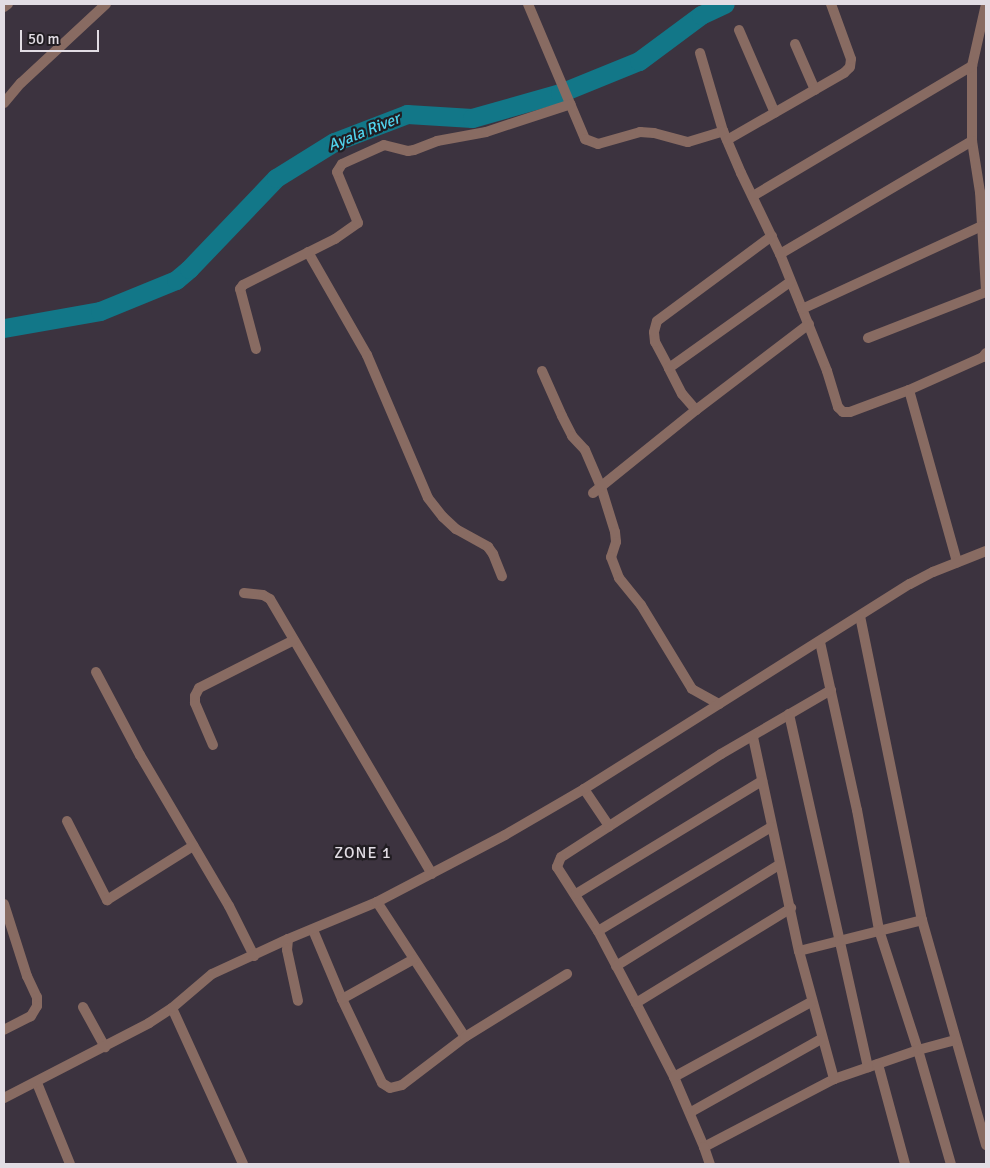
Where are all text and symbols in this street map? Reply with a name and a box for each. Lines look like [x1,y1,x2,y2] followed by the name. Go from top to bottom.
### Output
[22,20,101,52] scale bar
[28,30,59,48] text: 50 m
[325,109,403,155] water label: Ayala River
[334,843,392,863] district label: ZONE 1

